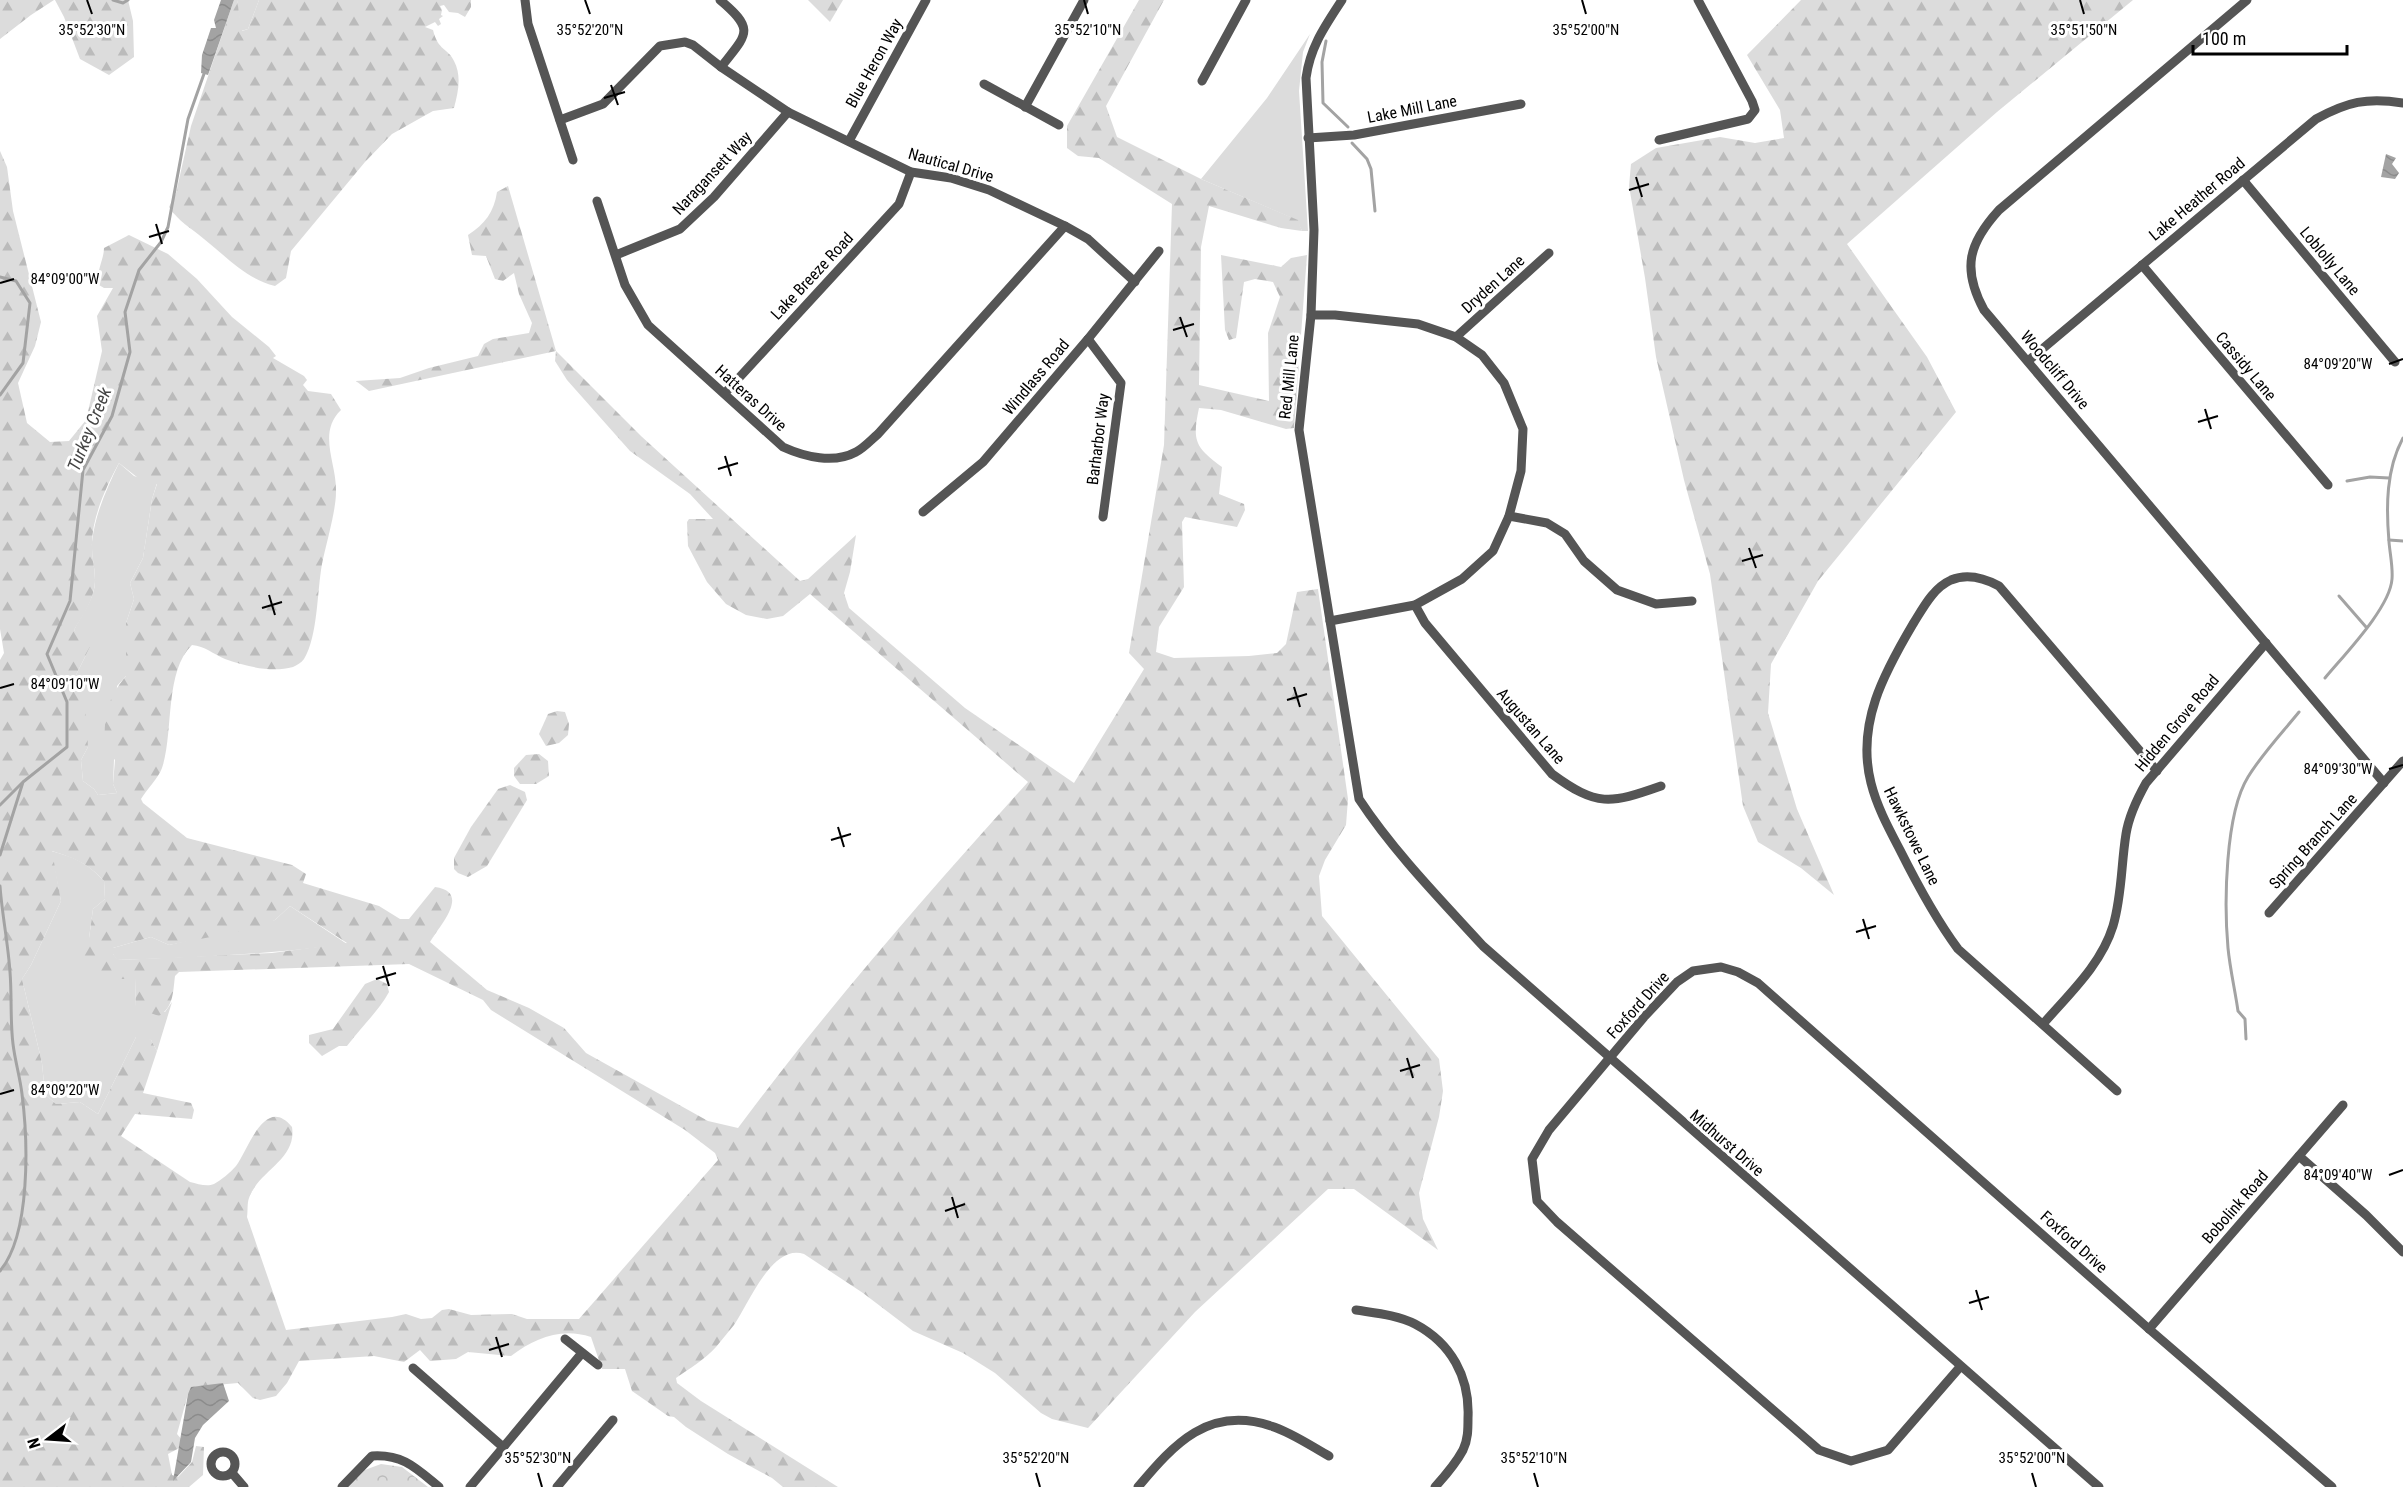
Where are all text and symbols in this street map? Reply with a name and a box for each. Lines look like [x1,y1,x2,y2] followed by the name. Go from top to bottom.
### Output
[842,15,906,111] street label: Blue Heron Way
[2193,18,2348,56] scale bar
[59,21,125,39] text: 35°52'30"N
[557,21,623,39] text: 35°52'20"N
[1055,21,1121,39] text: 35°52'10"N
[1553,21,1619,39] text: 35°52'00"N
[2051,21,2117,39] text: 35°51'50"N
[2202,28,2246,49] text: 100 m
[1366,91,1458,127] street label: Lake Mill Lane
[669,127,756,219] street label: Naragansett Way
[906,144,996,186] street label: Nautical Drive
[2145,153,2249,245] street label: Lake Heather Road
[2296,223,2364,299] street label: Loblolly Lane
[767,229,857,323] street label: Lake Breeze Road
[1458,251,1528,317] street label: Dryden Lane
[31,270,100,288] text: 84°09'00"W
[2017,327,2093,413] street label: Woodcliff Drive
[2212,328,2280,404] street label: Cassidy Lane
[1275,334,1303,420] street label: Red Mill Lane
[999,335,1073,419] street label: Windlass Road
[2304,355,2373,373] text: 84°09'20"W
[711,361,791,435] street label: Hatteras Drive
[63,383,116,474] water label: Turkey Creek
[1083,392,1113,486] street label: Barharbor Way
[2131,671,2223,775] street label: Hidden Grove Road
[31,675,100,693] text: 84°09'10"W
[1493,684,1569,768] street label: Augustan Lane
[2304,760,2373,778] text: 84°09'30"W
[1880,784,1944,888] street label: Hawkstowe Lane
[2265,789,2361,893] street label: Spring Branch Lane
[1603,968,1673,1042] street label: Foxford Drive
[31,1081,100,1099] text: 84°09'20"W
[1686,1106,1768,1180] street label: Midhurst Drive
[2304,1166,2373,1184] text: 84°09'40"W
[2198,1167,2272,1247] street label: Bobolink Road
[2037,1207,2111,1277] street label: Foxford Drive
[18,1409,78,1469] north arrow
[24,1436,45,1451] text: N
[505,1449,571,1467] text: 35°52'30"N
[1003,1449,1069,1467] text: 35°52'20"N
[1501,1449,1567,1467] text: 35°52'10"N
[1999,1449,2065,1467] text: 35°52'00"N

